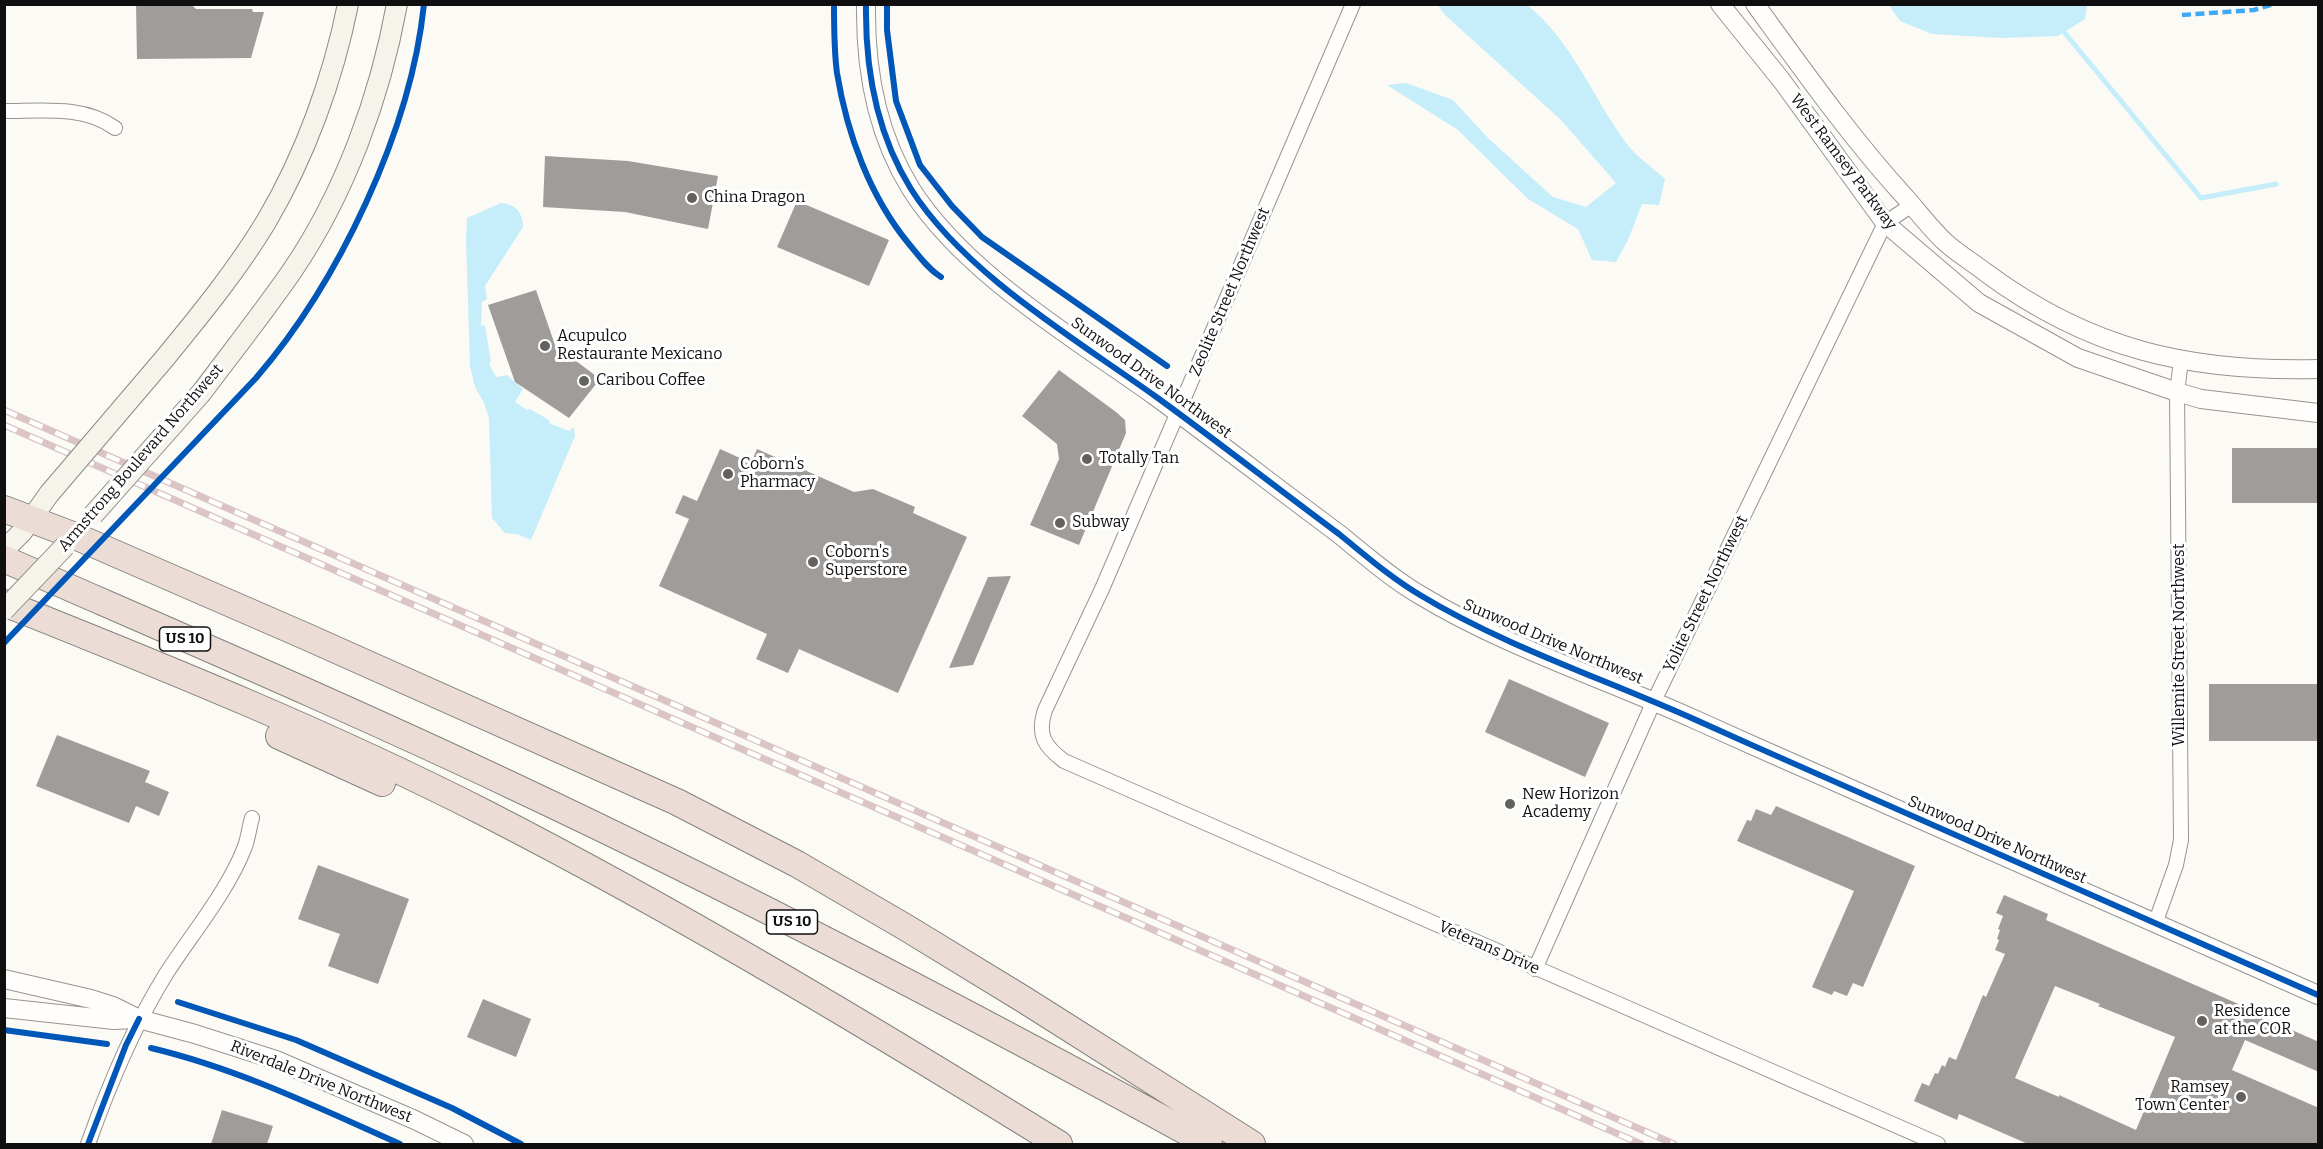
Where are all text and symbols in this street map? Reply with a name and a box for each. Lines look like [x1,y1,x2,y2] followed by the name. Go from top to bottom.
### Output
[1786,90,1900,234] street label: West Ramsey Parkway
[704,188,805,208] place label: China Dragon
[685,191,699,205] marker: China Dragon
[1186,205,1274,379] street label: Zeolite Street Northwest
[1067,313,1235,443] street label: Sunwood Drive Northwest
[557,327,722,365] place label: Acupulco Restaurante Mexicano
[538,339,552,353] marker: Acupulco Restaurante Mexicano
[54,360,228,556] street label: Armstrong Boulevard Northwest
[596,371,705,391] place label: Caribou Coffee
[577,374,591,388] marker: Caribou Coffee
[1099,449,1179,469] place label: Totally Tan
[1080,452,1094,466] marker: Totally Tan
[740,455,815,493] place label: Coborn's Pharmacy
[721,467,735,481] marker: Coborn's Pharmacy
[1660,512,1752,676] street label: Yolite Street Northwest
[1072,513,1129,533] place label: Subway
[1053,516,1067,530] marker: Subway
[825,543,907,581] place label: Coborn's Superstore
[2170,544,2190,746] street label: Willemite Street Northwest
[806,555,820,569] marker: Coborn's Superstore
[1460,595,1646,689] street label: Sunwood Drive Northwest
[160,627,210,651] road number: US 10
[1522,785,1619,823] place label: New Horizon Academy
[1905,792,2089,888] street label: Sunwood Drive Northwest
[1503,797,1517,811] marker: New Horizon Academy
[766,910,818,934] road number: US 10
[1435,917,1543,979] street label: Veterans Drive
[2214,1002,2292,1040] place label: Residence at the COR
[2195,1014,2209,1028] marker: Residence at the COR
[227,1037,415,1127] street label: Riverdale Drive Northwest
[2135,1078,2229,1116] place label: Ramsey Town Center
[2234,1090,2248,1104] marker: Ramsey Town Center

